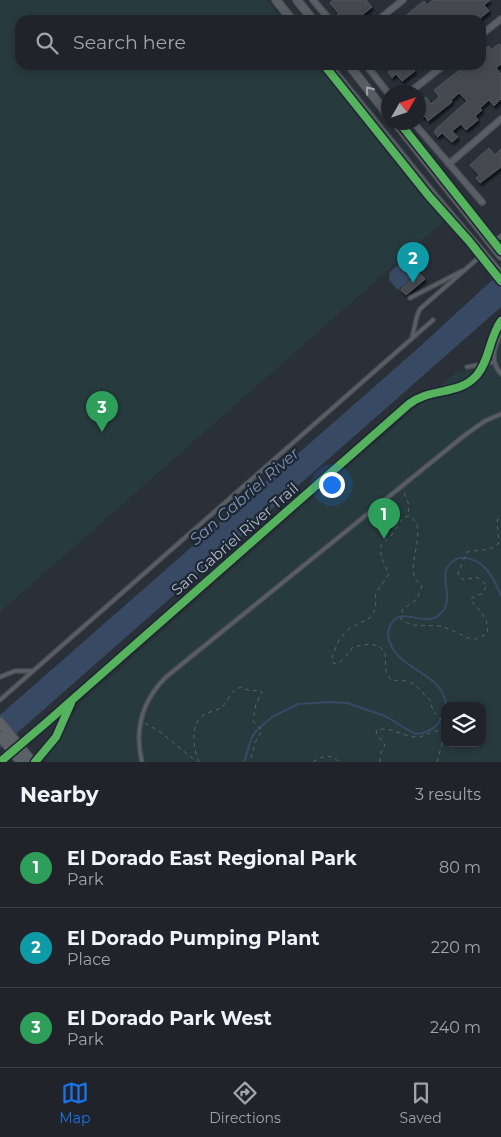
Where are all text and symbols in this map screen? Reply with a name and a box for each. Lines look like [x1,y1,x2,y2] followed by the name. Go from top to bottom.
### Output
[15,15,486,70] search box
[33,29,61,57] icon: search
[73,31,186,54] text: Search here
[381,85,426,130] north arrow
[366,87,374,96] one-way arrow
[397,242,429,283] pin: 2
[86,391,118,432] pin: 3
[186,443,303,549] water label: San Gabriel River
[319,472,345,498] your location
[167,478,302,599] street label: San Gabriel River Trail
[368,498,400,539] pin: 1
[441,702,486,747] map controls
[441,702,486,747] button: layers
[20,782,99,807] text: Nearby
[415,785,481,804] text: 3 results
[67,847,357,870] text: El Dorado East Regional Park
[33,858,39,877] text: 1
[439,858,481,877] text: 80 m
[67,870,104,889] text: Park
[67,927,320,950] text: El Dorado Pumping Plant
[31,938,41,957] text: 2
[431,938,481,957] text: 220 m
[67,950,111,969] text: Place
[67,1007,272,1030] text: El Dorado Park West
[31,1018,41,1037] text: 3
[430,1018,481,1037] text: 240 m
[67,1030,104,1049] text: Park
[59,1079,90,1127] tab: Map
[209,1079,281,1127] tab: Directions
[400,1079,442,1127] tab: Saved

